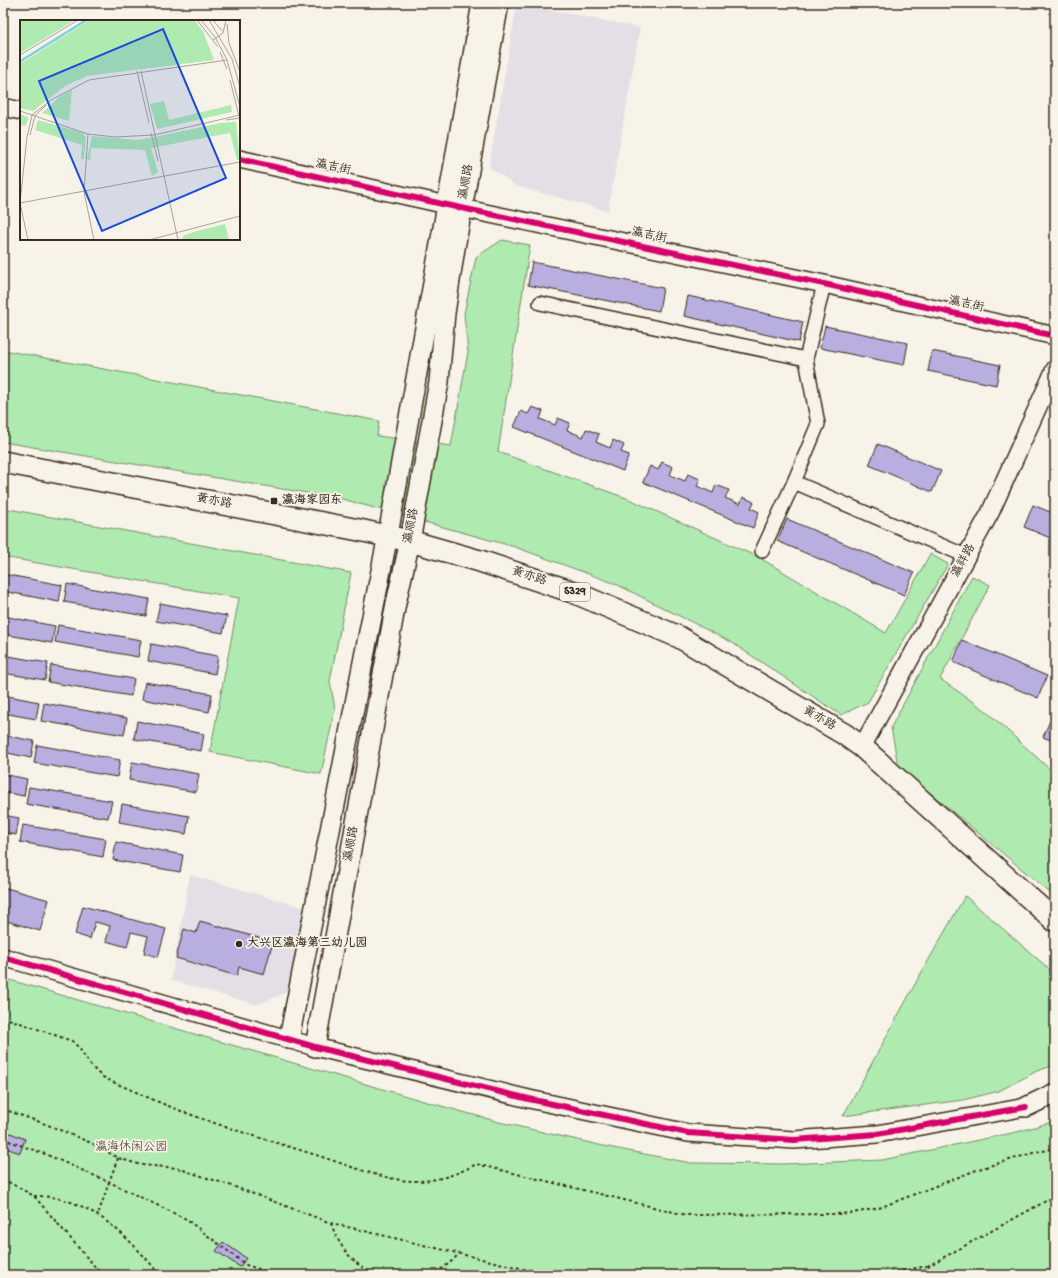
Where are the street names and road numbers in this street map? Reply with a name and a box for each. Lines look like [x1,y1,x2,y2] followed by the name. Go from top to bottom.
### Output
[314,156,352,179] street label: 瀛吉街
[456,163,477,201] street label: 瀛顺路
[630,224,668,247] street label: 瀛吉街
[947,293,985,316] street label: 瀛吉街
[195,491,233,512] street label: 黄亦路
[401,507,422,545] street label: 瀛顺路
[948,541,979,580] street label: 瀛祥路
[510,564,549,589] street label: 黄亦路
[560,583,590,601] road number: S329
[800,703,839,734] street label: 黄亦路
[341,825,362,863] street label: 瀛顺路

